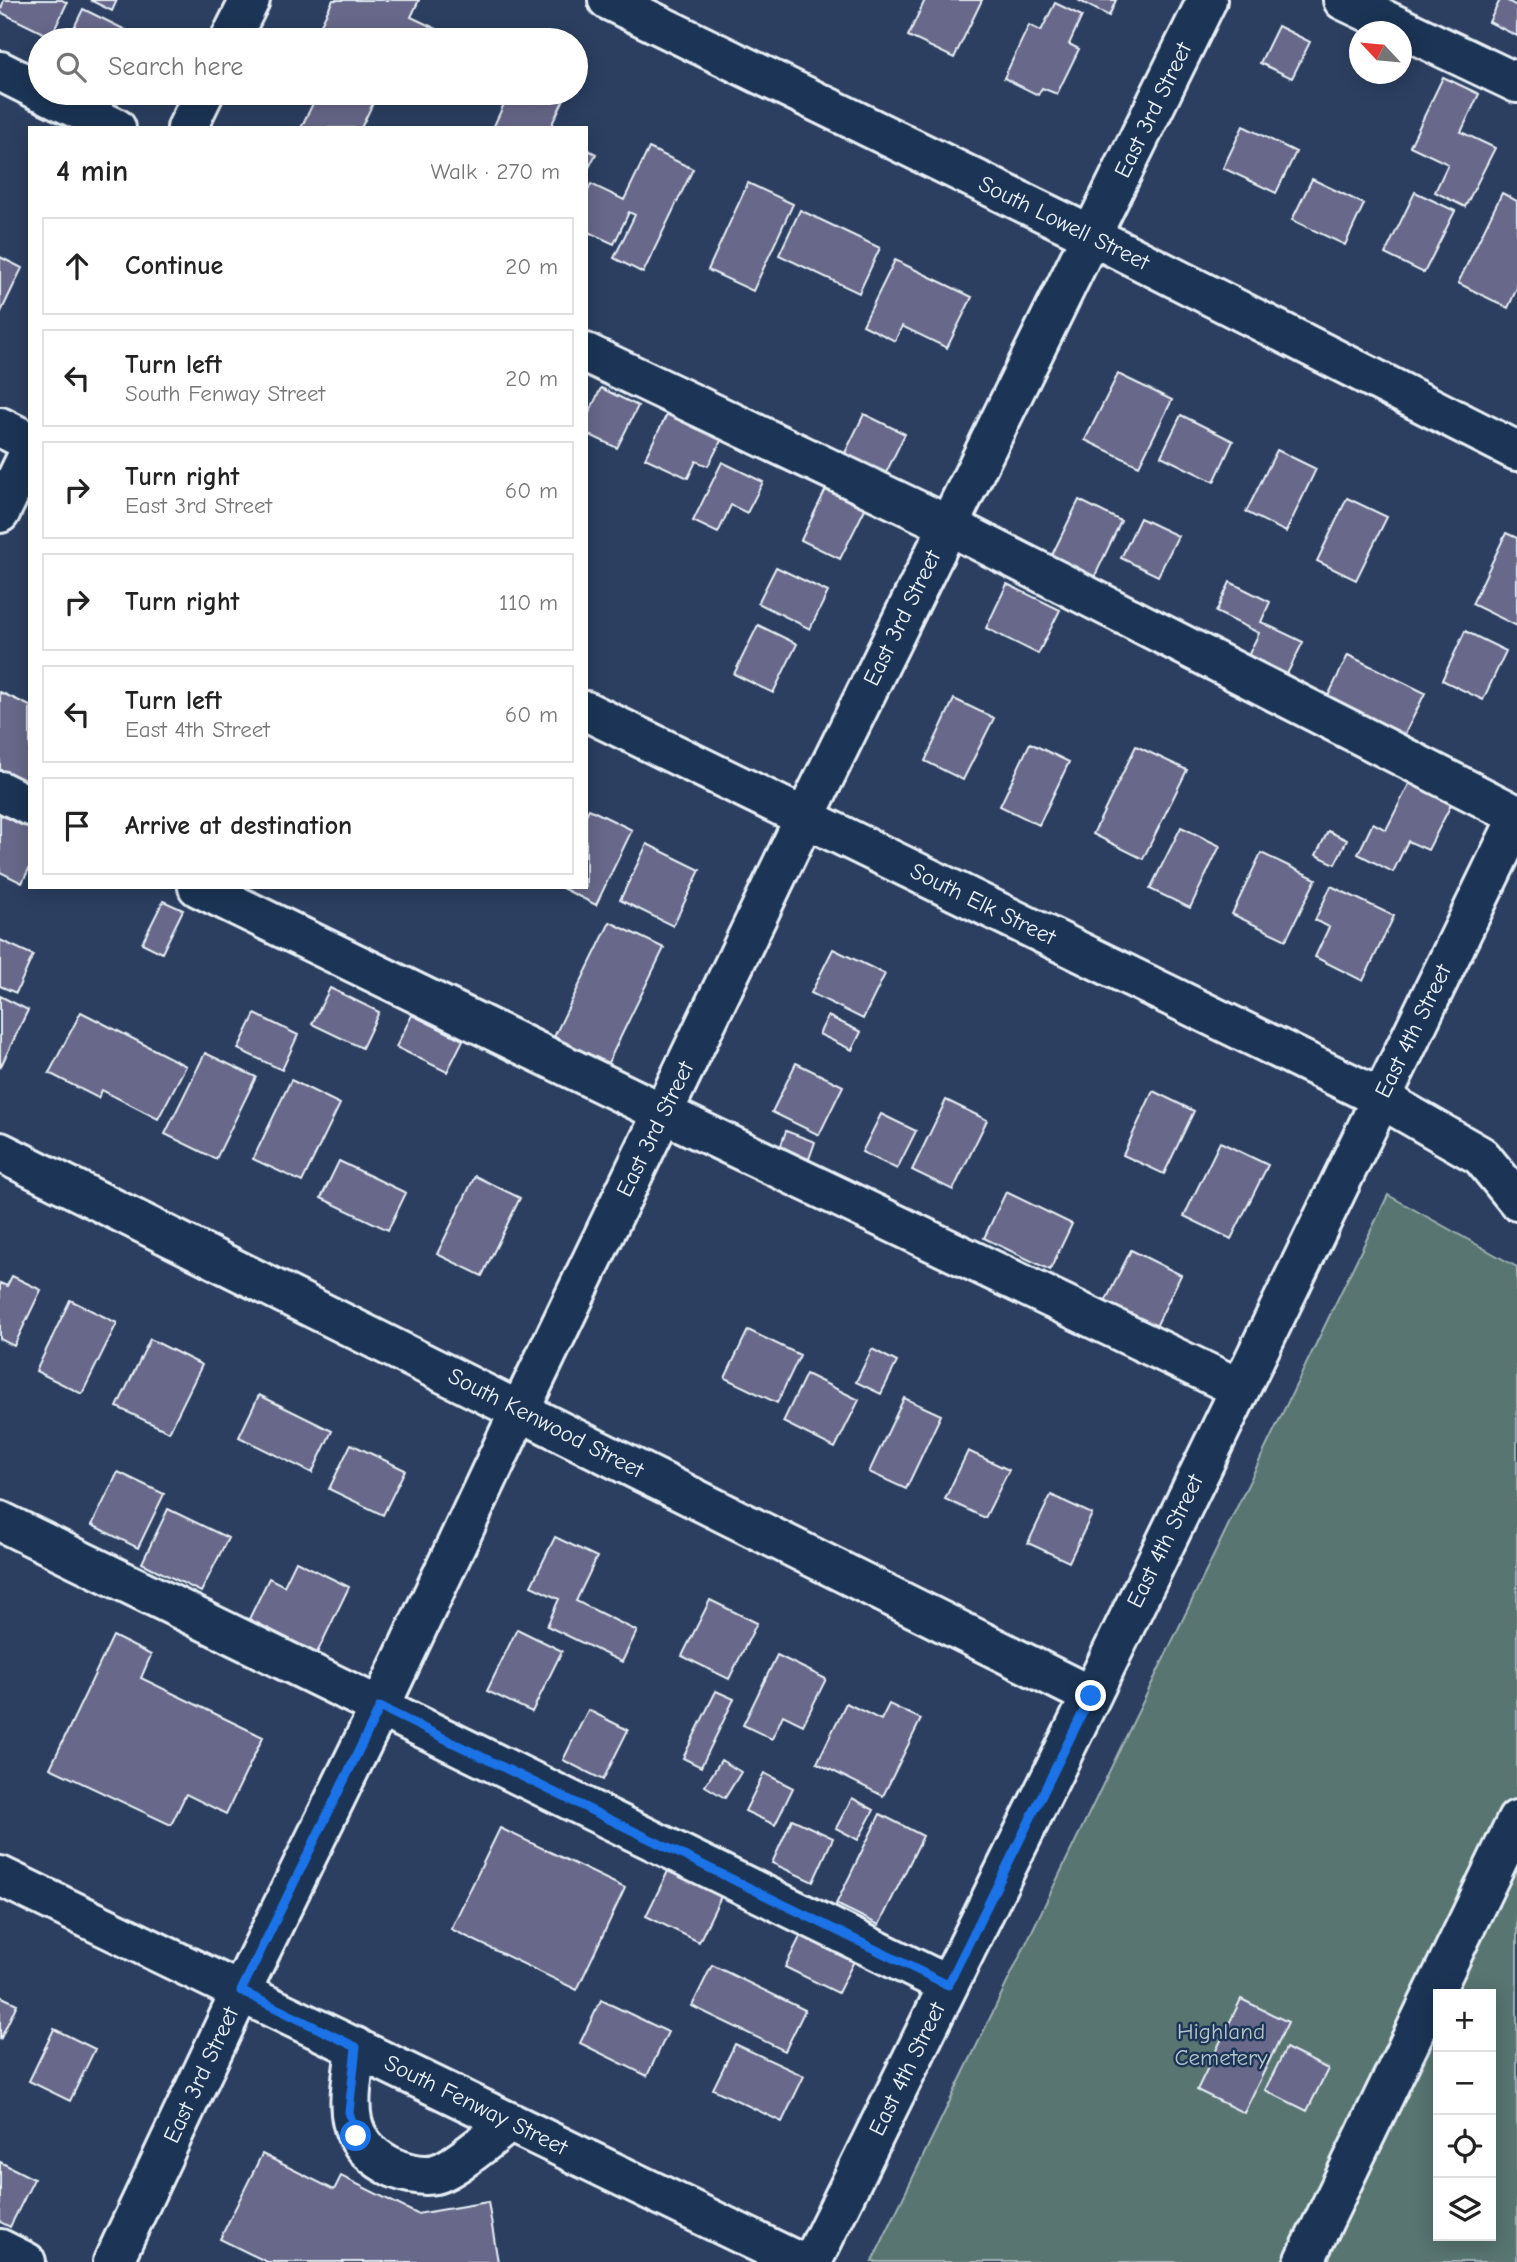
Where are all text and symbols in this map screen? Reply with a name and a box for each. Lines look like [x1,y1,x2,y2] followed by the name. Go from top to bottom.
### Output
[1349,21,1412,84] north arrow
[28,28,588,105] search box
[1109,37,1198,182] street label: East 3rd Street
[52,48,90,86] icon: search
[108,52,243,82] text: Search here
[56,154,128,189] text: 4 min
[431,158,560,185] text: Walk · 270 m
[974,170,1155,277] street label: South Lowell Street
[58,247,96,285] icon: ahead
[125,251,223,281] text: Continue
[505,253,558,280] text: 20 m
[125,350,222,380] text: Turn left
[58,359,96,397] icon: left
[505,365,558,392] text: 20 m
[125,380,325,407] text: South Fenway Street
[125,462,239,492] text: Turn right
[58,471,96,509] icon: right
[505,477,558,504] text: 60 m
[125,492,272,519] text: East 3rd Street
[858,545,947,690] street label: East 3rd Street
[58,583,96,621] icon: right
[125,587,239,617] text: Turn right
[499,589,558,616] text: 110 m
[125,686,222,716] text: Turn left
[58,695,96,733] icon: left
[505,701,558,728] text: 60 m
[125,716,270,743] text: East 4th Street
[58,807,96,845] icon: arrive
[125,811,352,841] text: Arrive at destination
[906,857,1061,951] street label: South Elk Street
[1369,959,1458,1102] street label: East 4th Street
[611,1056,700,1201] street label: East 3rd Street
[444,1362,649,1485] street label: South Kenwood Street
[1121,1469,1210,1612] street label: East 4th Street
[1075,1680,1106,1711] route end
[1433,1989,1496,2241] map controls
[1433,1989,1496,2052] button: +
[863,1997,952,2140] street label: East 4th Street
[158,2001,245,2147] street label: East 3rd Street
[1174,2018,1268,2071] park label: Highland Cemetery
[380,2049,573,2162] street label: South Fenway Street
[1433,2052,1496,2115] button: −
[1433,2115,1496,2178] button: locate
[340,2120,371,2151] route start
[1433,2178,1496,2241] button: layers

